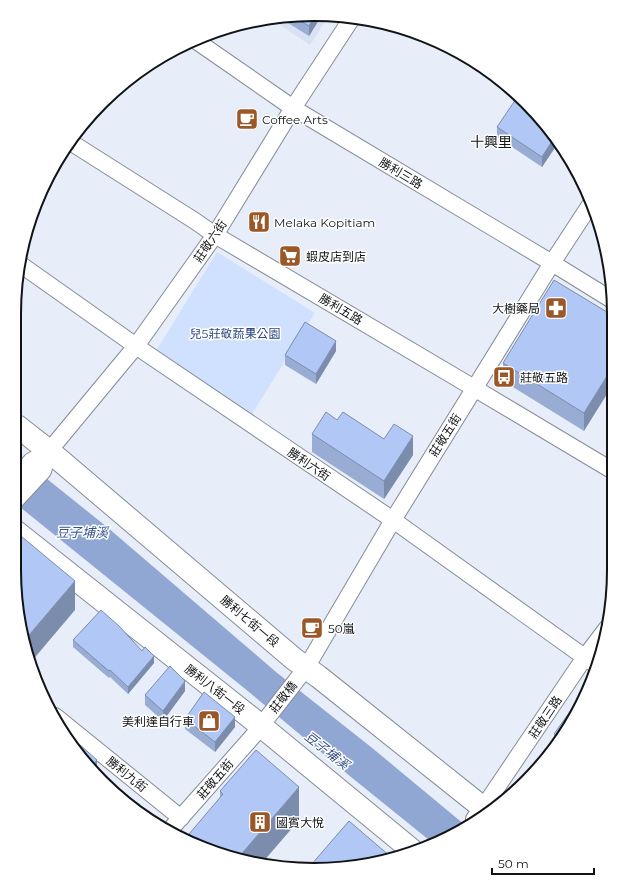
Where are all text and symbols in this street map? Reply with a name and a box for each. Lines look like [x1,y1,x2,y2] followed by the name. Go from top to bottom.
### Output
[234,106,260,132] cafe icon: Coffee Arts
[262,112,328,127] place label: Coffee Arts
[470,133,512,151] district label: 十興里
[377,154,425,192] street label: 勝利三路
[246,209,272,235] restaurant icon: Melaka Kopitiam
[274,215,375,230] place label: Melaka Kopitiam
[190,217,230,265] street label: 莊敬六街
[277,243,303,269] supermarket icon: 蝦皮店到店
[306,249,366,264] place label: 蝦皮店到店
[317,290,365,328] street label: 勝利五路
[543,295,569,321] pharmacy icon: 大樹藥局
[492,301,540,316] place label: 大樹藥局
[190,326,280,341] park label: 兒5莊敬蔬果公園
[491,364,517,390] bus stop icon: 莊敬五路
[520,370,568,385] place label: 莊敬五路
[426,411,464,459] street label: 莊敬五街
[285,444,333,484] street label: 勝利六街
[56,524,110,540] water label: 豆子埔溪
[218,592,282,650] street label: 勝利七街一段
[299,615,325,641] cafe icon: 50嵐
[328,621,355,636] place label: 50嵐
[182,661,248,717] street label: 勝利八街一段
[266,678,300,716] street label: 莊敬橋
[525,693,565,741] street label: 莊敬三路
[196,708,222,734] shop icon: 美利達自行車
[122,714,194,729] place label: 美利達自行車
[302,728,354,774] water label: 豆子埔溪
[104,753,150,795] street label: 勝利九街
[194,756,236,802] street label: 莊敬五街
[247,809,273,835] building icon: 國賓大悅
[276,815,324,830] place label: 國賓大悅
[492,850,594,876] scale bar
[498,856,529,871] text: 50 m

